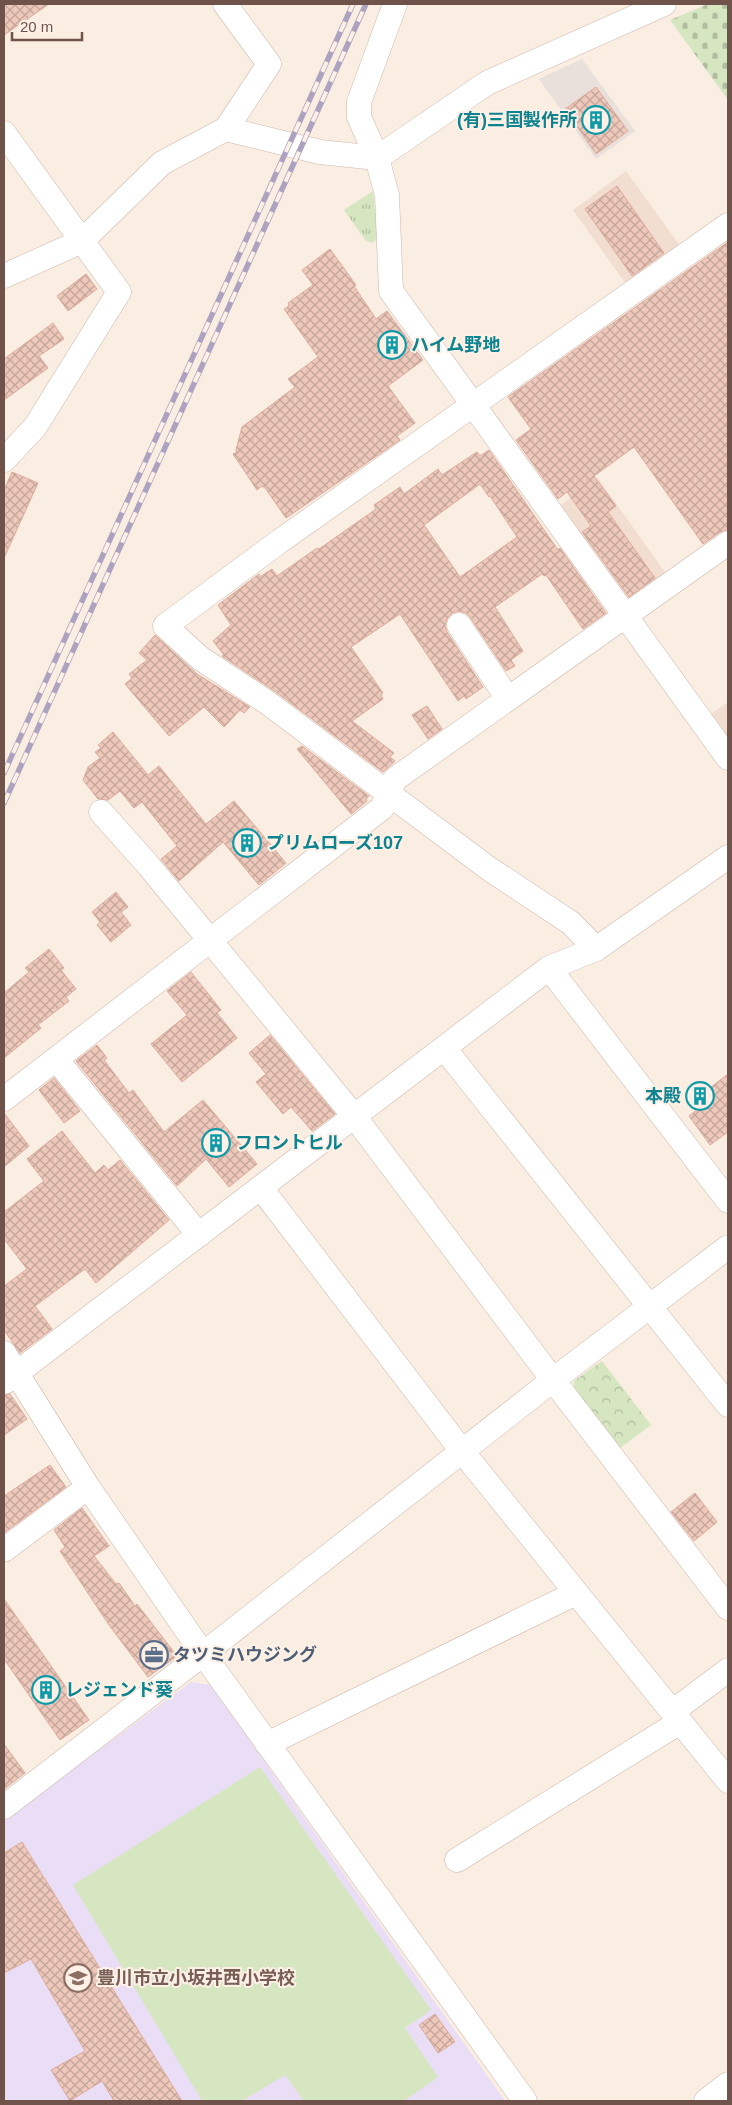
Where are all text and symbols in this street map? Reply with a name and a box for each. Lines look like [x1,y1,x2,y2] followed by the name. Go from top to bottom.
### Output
[12,10,82,42] scale bar
[20,18,53,35] text: 20 m
[581,105,611,135] building icon: (有)三国製作所
[457,110,577,130] place label: (有)三国製作所
[377,330,407,360] building icon: ハイム野地
[411,335,500,355] place label: ハイム野地
[232,828,262,858] building icon: プリムローズ107
[266,833,403,853] place label: プリムローズ107
[685,1081,715,1111] building icon: 本殿
[645,1086,681,1106] place label: 本殿
[201,1128,231,1158] building icon: フロントヒル
[235,1133,343,1153] place label: フロントヒル
[139,1640,169,1670] office icon: タツミハウジング
[173,1645,317,1665] place label: タツミハウジング
[31,1675,61,1705] building icon: レジェンド葵
[65,1680,173,1700] place label: レジェンド葵
[63,1963,93,1993] school or university icon: 豊川市立小坂井西小学校
[97,1968,295,1988] place label: 豊川市立小坂井西小学校

